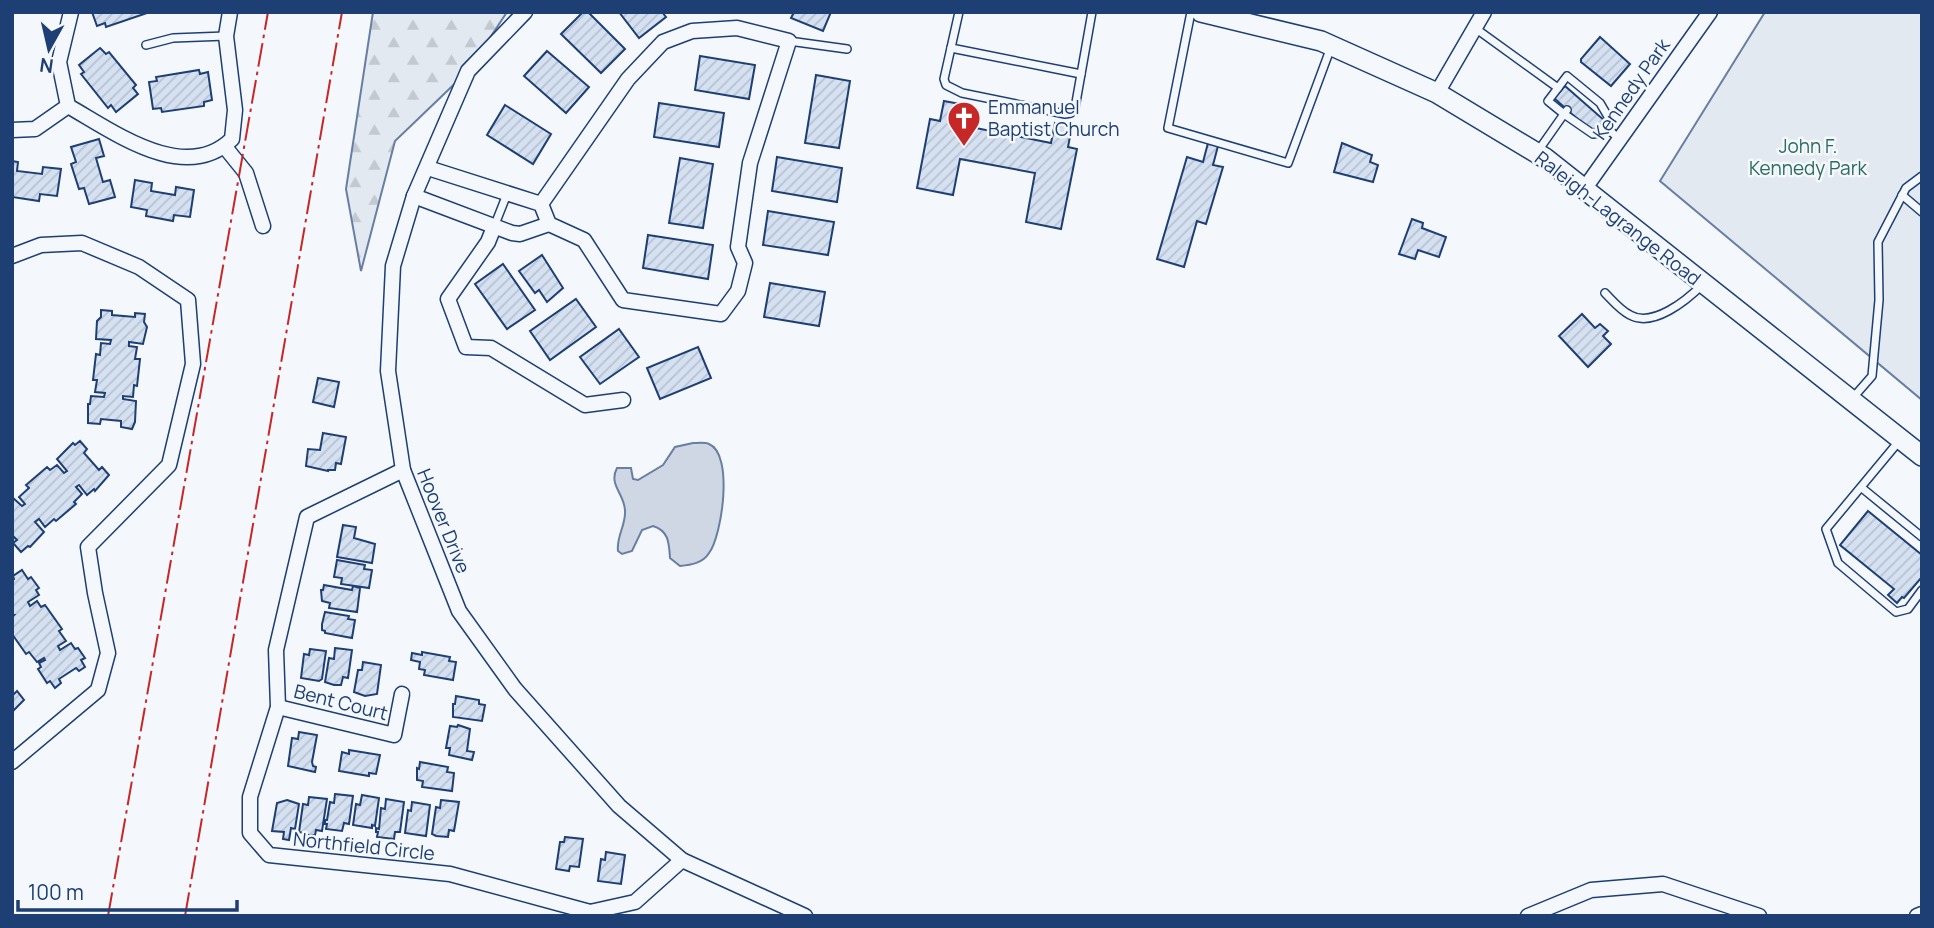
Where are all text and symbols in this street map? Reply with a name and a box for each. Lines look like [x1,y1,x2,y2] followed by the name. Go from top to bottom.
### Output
[14,14,84,84] north arrow
[1587,33,1676,145] street label: Kennedy Park
[38,52,55,80] text: N
[988,94,1120,142] place label: Emmanuel Baptist Church
[945,99,983,148] church icon: Emmanuel Baptist Church
[1749,133,1868,181] park label: John F. Kennedy Park
[1530,145,1706,291] street label: Raleigh-Lagrange Road
[411,465,477,577] street label: Hoover Drive
[291,678,391,726] street label: Bent Court
[292,826,436,866] street label: Northfield Circle
[18,869,236,913] scale bar
[28,878,84,906] text: 100 m

